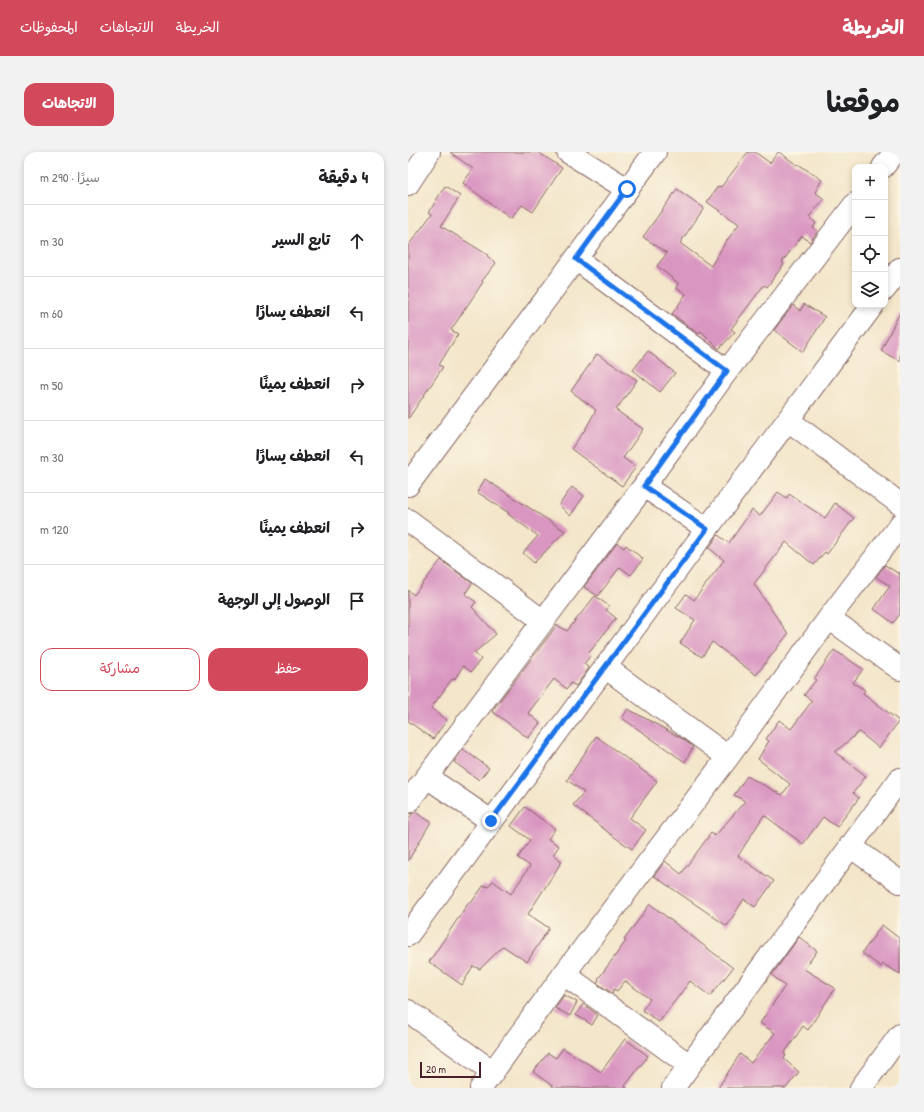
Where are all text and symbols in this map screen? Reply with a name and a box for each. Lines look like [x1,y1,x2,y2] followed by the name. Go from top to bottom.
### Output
[842,14,904,40] text: الخريطة
[20,17,78,36] text: المحفوظات
[100,17,154,36] text: الاتجاهات
[176,17,219,36] text: الخريطة
[24,83,114,126] button: الاتجاهات
[826,83,900,121] text: موقعنا
[852,164,888,308] map controls
[852,164,888,200] button: +
[318,165,368,188] text: 4 دقيقة
[40,168,100,186] text: سيرًا · 290 m
[618,180,636,198] route start
[852,200,888,236] button: −
[273,229,330,250] text: تابع السير
[346,230,368,252] icon: ahead
[40,232,64,250] text: 30 m
[852,236,888,272] button: locate
[852,272,888,308] button: layers
[256,301,330,322] text: انعطف يسارًا
[346,302,368,324] icon: left
[40,304,63,322] text: 60 m
[260,373,330,394] text: انعطف يمينًا
[346,374,368,396] icon: right
[40,376,63,394] text: 50 m
[256,445,330,466] text: انعطف يسارًا
[346,446,368,468] icon: left
[40,448,64,466] text: 30 m
[260,517,330,538] text: انعطف يمينًا
[346,518,368,540] icon: right
[40,520,68,538] text: 120 m
[218,589,330,610] text: الوصول إلى الوجهة
[346,590,368,612] icon: arrive
[40,648,200,691] button: مشاركة
[208,648,368,691] button: حفظ
[482,812,500,830] route end
[420,1060,481,1079] scale bar
[426,1062,446,1076] text: 20 m

